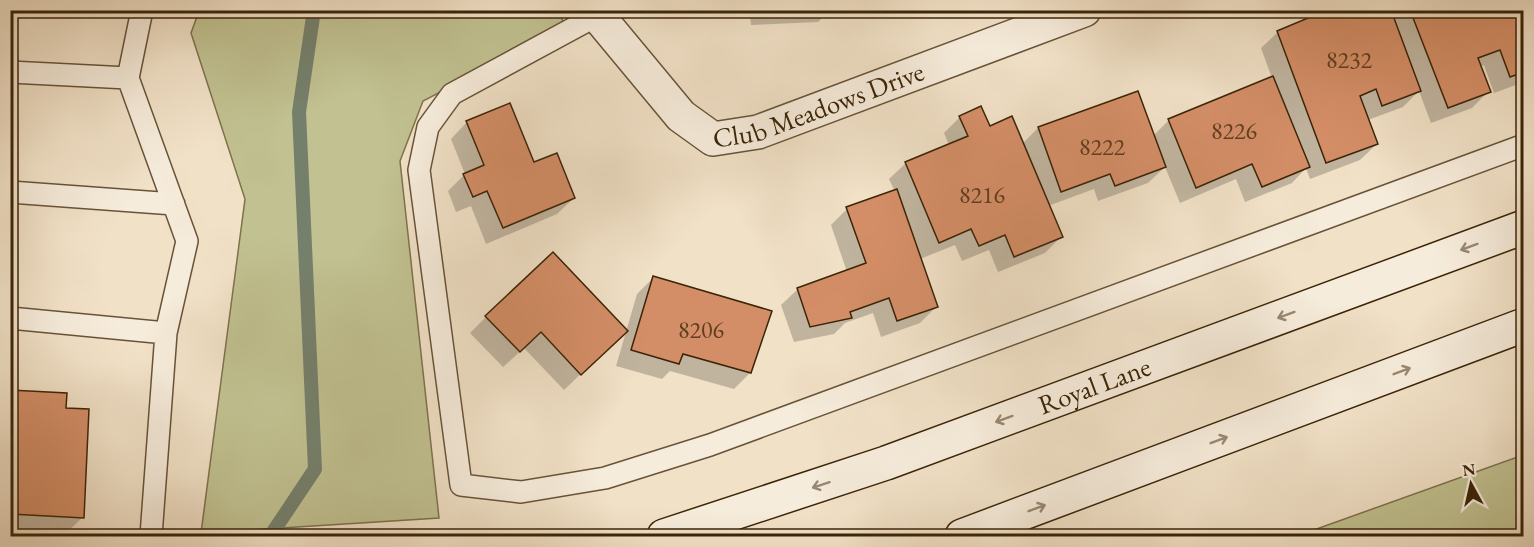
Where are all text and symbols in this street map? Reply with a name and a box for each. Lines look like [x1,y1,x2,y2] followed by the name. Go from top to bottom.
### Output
[1326,44,1373,75] house number: 8232
[710,53,929,156] street label: Club Meadows Drive
[1211,115,1257,146] house number: 8226
[1079,131,1126,162] house number: 8222
[959,179,1005,210] house number: 8216
[1460,243,1478,254] one-way arrow
[1277,311,1296,322] one-way arrow
[678,314,724,345] house number: 8206
[1033,349,1155,422] street label: Royal Lane
[1392,365,1411,376] one-way arrow
[996,415,1014,426] one-way arrow
[1209,433,1228,444] one-way arrow
[1441,454,1501,514] north arrow
[1461,458,1477,481] text: N
[812,480,831,491] one-way arrow
[1027,502,1046,513] one-way arrow

